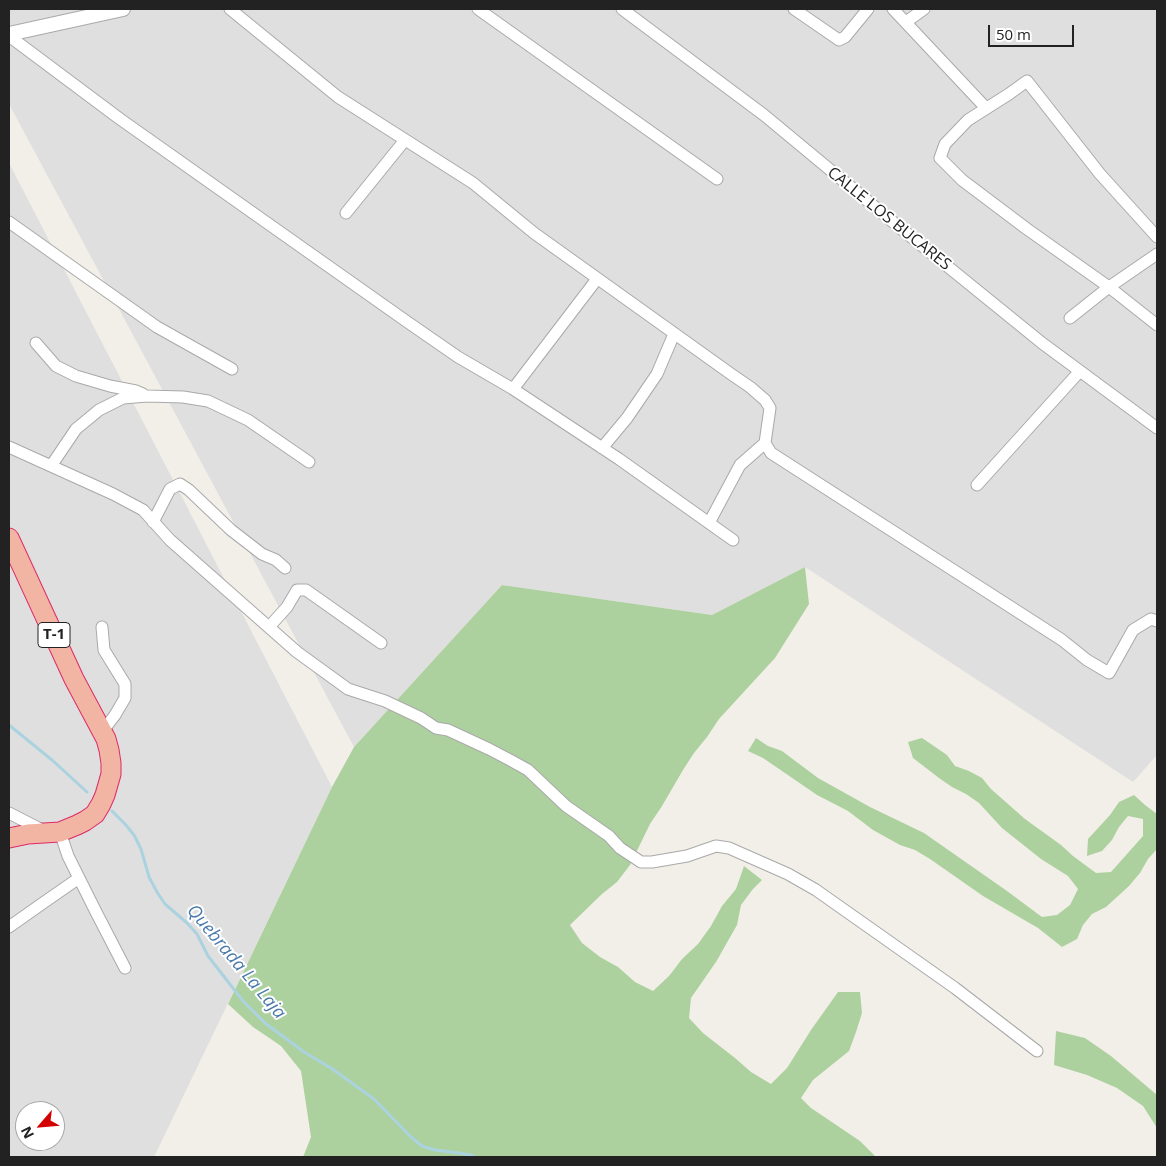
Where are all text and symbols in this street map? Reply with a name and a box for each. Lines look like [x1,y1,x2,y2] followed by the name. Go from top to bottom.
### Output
[991,15,1077,47] scale bar
[996,24,1031,44] text: 50 m
[823,163,955,275] street label: CALLE LOS BUCARES
[38,622,70,648] road number: T-1
[182,901,290,1023] water label: Quebrada La Laja
[15,1101,65,1151] north arrow
[16,1123,38,1142] text: N

